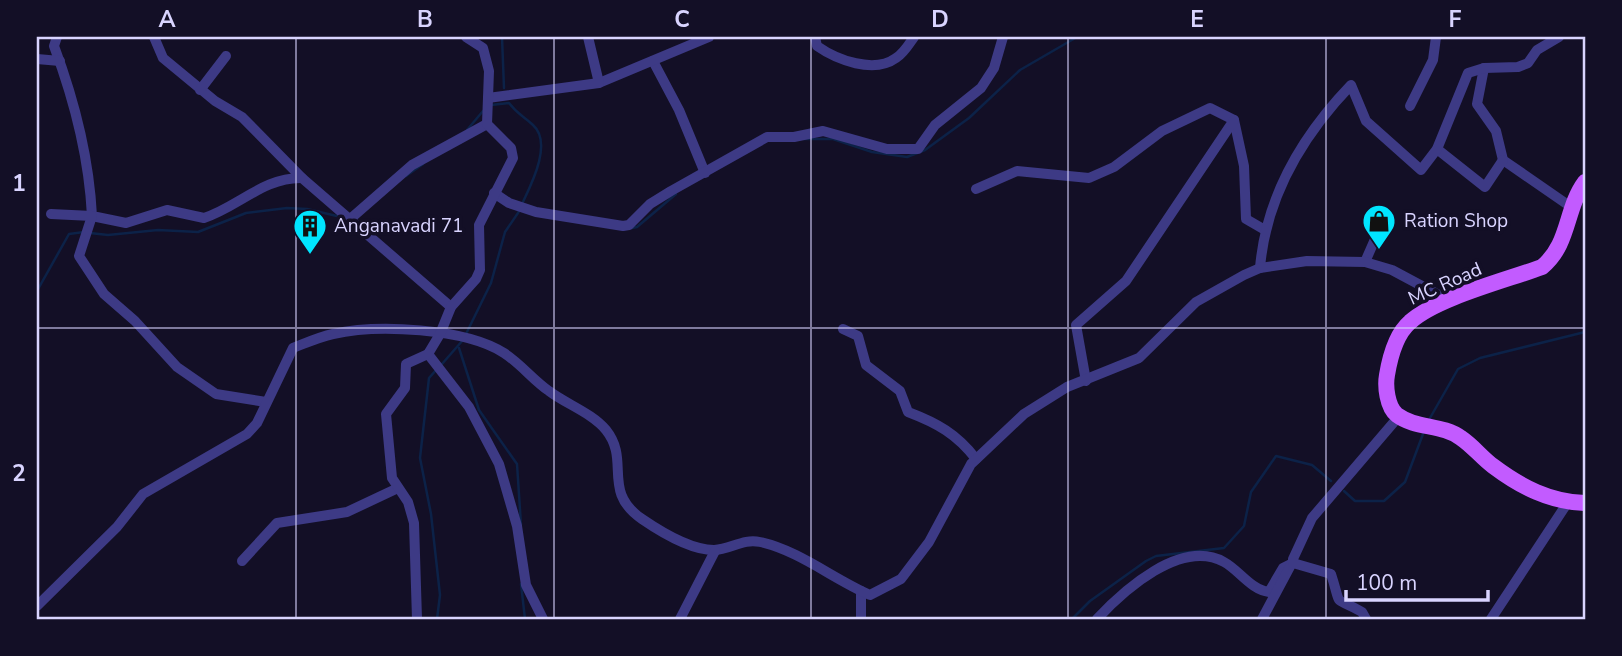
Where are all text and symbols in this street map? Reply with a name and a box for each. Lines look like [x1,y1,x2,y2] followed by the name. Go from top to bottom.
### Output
[158,4,176,35] text: A
[417,4,433,35] text: B
[674,4,690,35] text: C
[931,4,949,35] text: D
[1190,4,1204,35] text: E
[1449,4,1462,35] text: F
[12,168,26,199] text: 1
[1360,202,1398,251] shop icon: Ration Shop
[291,207,329,256] building icon: Anganavadi 71
[1404,208,1508,234] place label: Ration Shop
[334,213,463,239] place label: Anganavadi 71
[1404,256,1486,312] street label: MC Road
[12,458,26,489] text: 2
[1346,558,1487,602] scale bar
[1356,569,1417,597] text: 100 m

